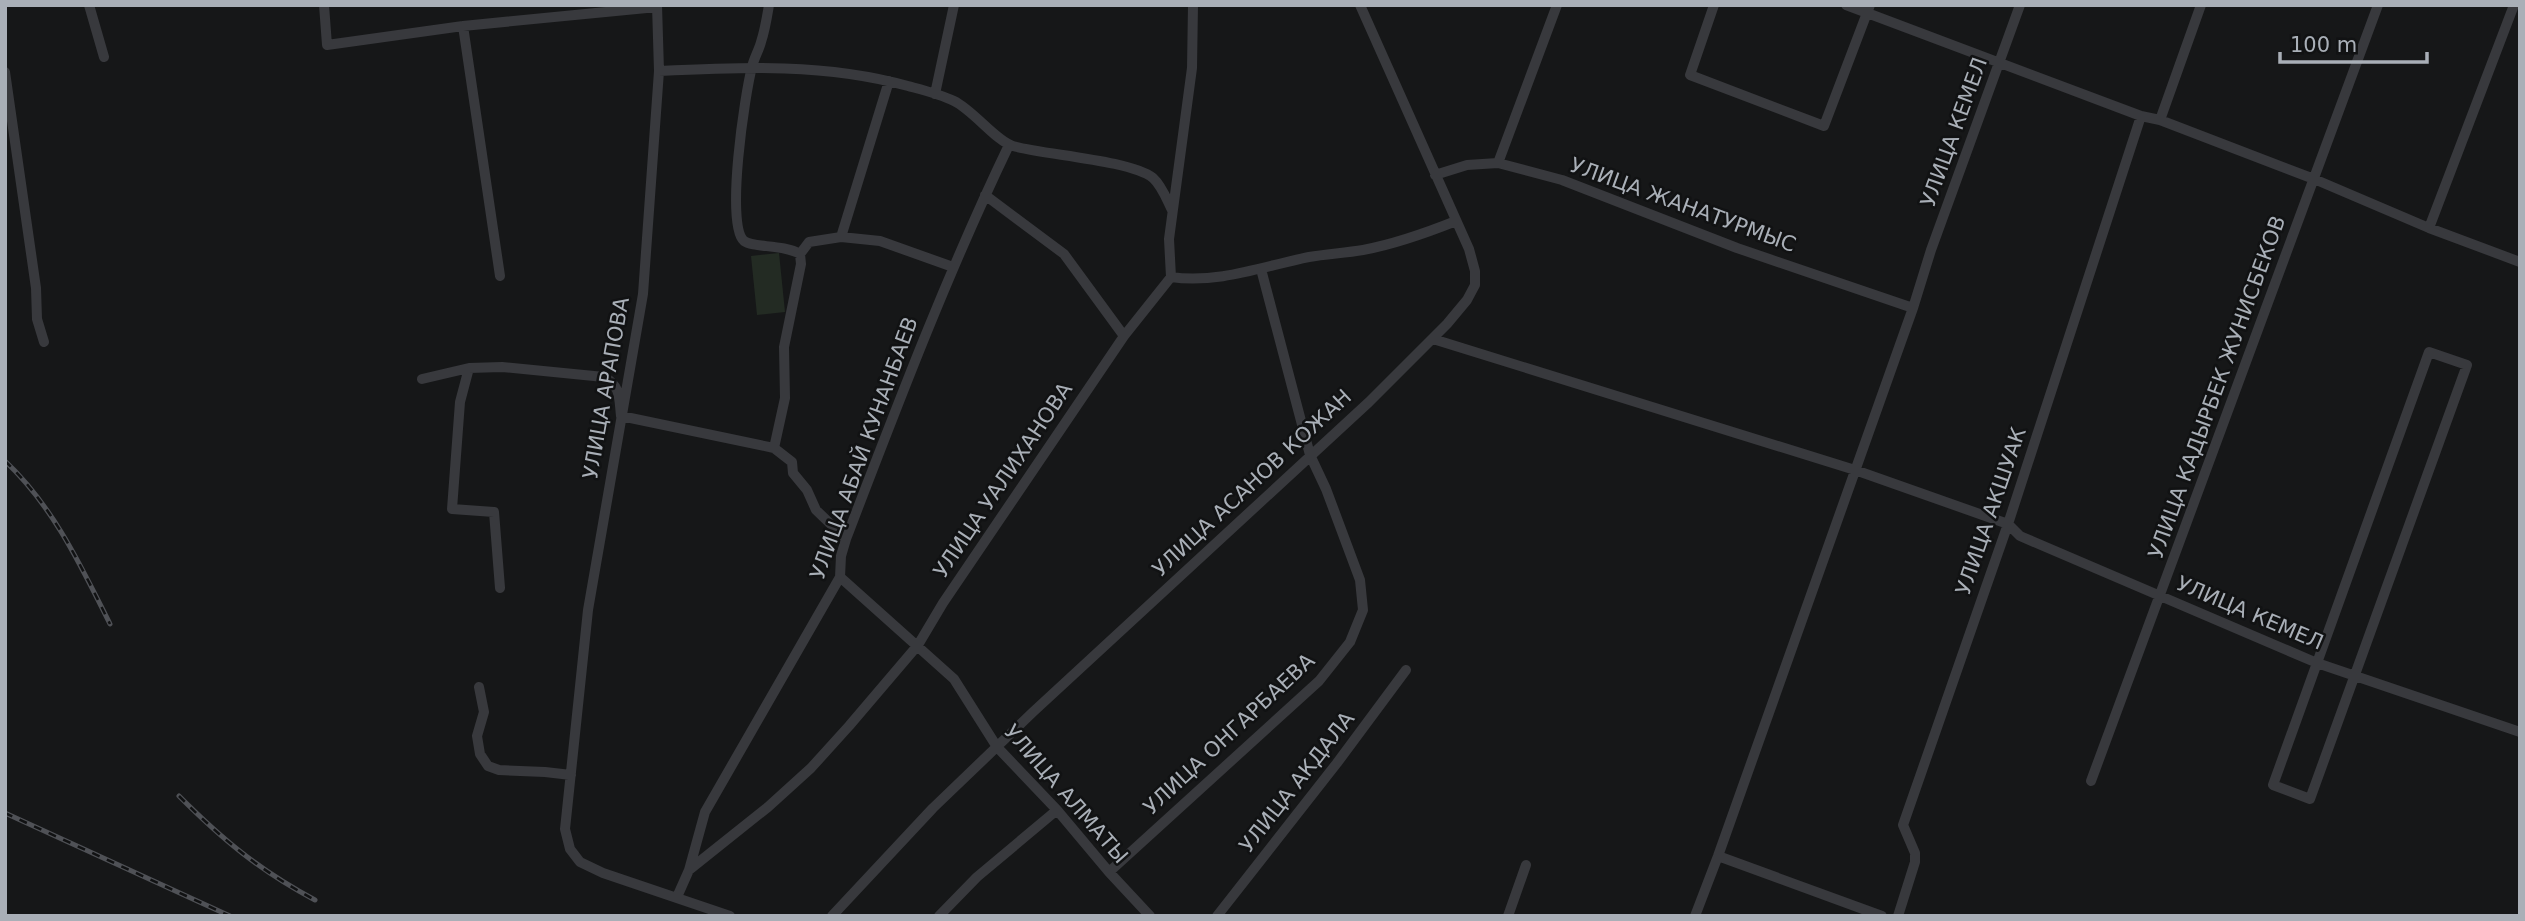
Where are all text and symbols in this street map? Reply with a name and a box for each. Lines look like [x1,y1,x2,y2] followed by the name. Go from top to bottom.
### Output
[2280,21,2427,65] scale bar
[2290,33,2357,57] text: 100 m
[1916,54,1992,210] street label: УЛИЦА КЕМЕЛ
[1567,153,1799,257] street label: УЛИЦА ЖАНАТУРМЫС
[2144,212,2290,562] street label: УЛИЦА КАДЫРБЕК ЖУНИСБЕКОВ
[578,295,634,481] street label: УЛИЦА АРАПОВА
[804,313,923,582] street label: УЛИЦА АБАЙ КУНАНБАЕВ
[929,377,1078,582] street label: УЛИЦА УАЛИХАНОВА
[1148,385,1356,581] street label: УЛИЦА АСАНОВ КОЖАН
[1951,424,2031,598] street label: УЛИЦА АКШУАК
[2173,571,2327,655] street label: УЛИЦА КЕМЕЛ
[1139,648,1320,819] street label: УЛИЦА ОНГАРБАЕВА
[1235,706,1360,857] street label: УЛИЦА АКДАЛА
[999,720,1133,868] street label: УЛИЦА АЛМАТЫ

